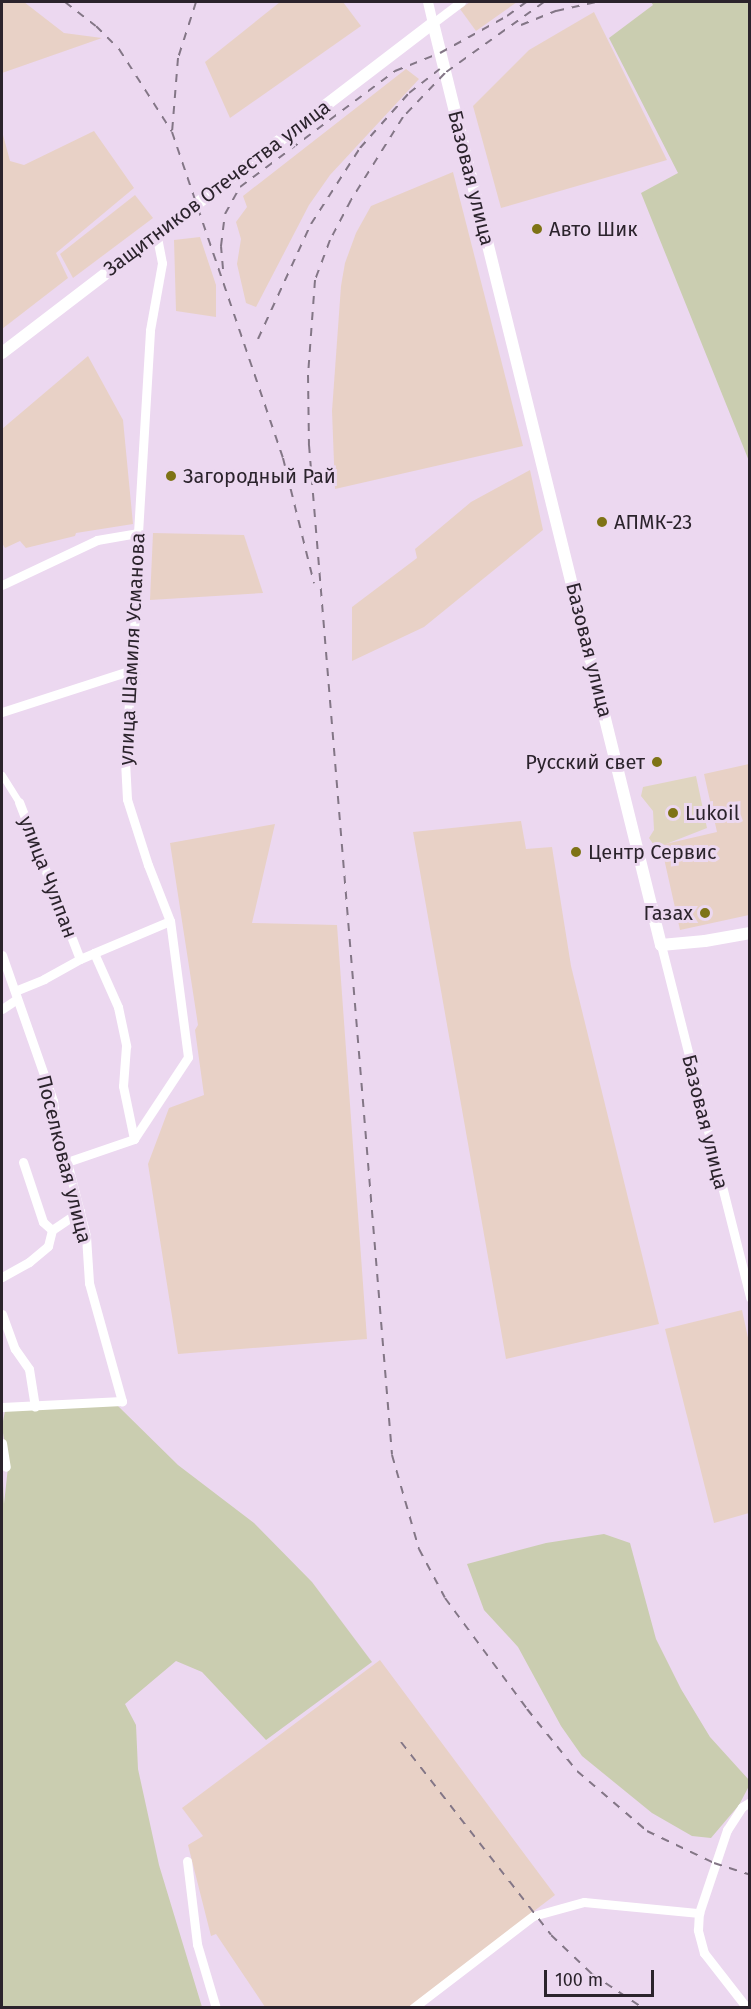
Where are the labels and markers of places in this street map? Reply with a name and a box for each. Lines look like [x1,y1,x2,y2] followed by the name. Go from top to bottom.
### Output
[549,217,638,241] place label: Авто Шик
[530,222,544,236] marker: Авто Шик
[183,464,336,488] place label: Загородный Рай
[164,469,178,483] marker: Загородный Рай
[614,510,692,534] place label: АПМК-23
[595,515,609,529] marker: АПМК-23
[525,750,645,774] place label: Русский свет
[650,755,664,769] marker: Русский свет
[685,801,740,825] place label: Lukoil
[666,806,680,820] marker: Lukoil
[588,840,717,864] place label: Центр Сервис
[569,845,583,859] marker: Центр Сервис
[644,901,693,925] place label: Газах
[698,906,712,920] marker: Газах

